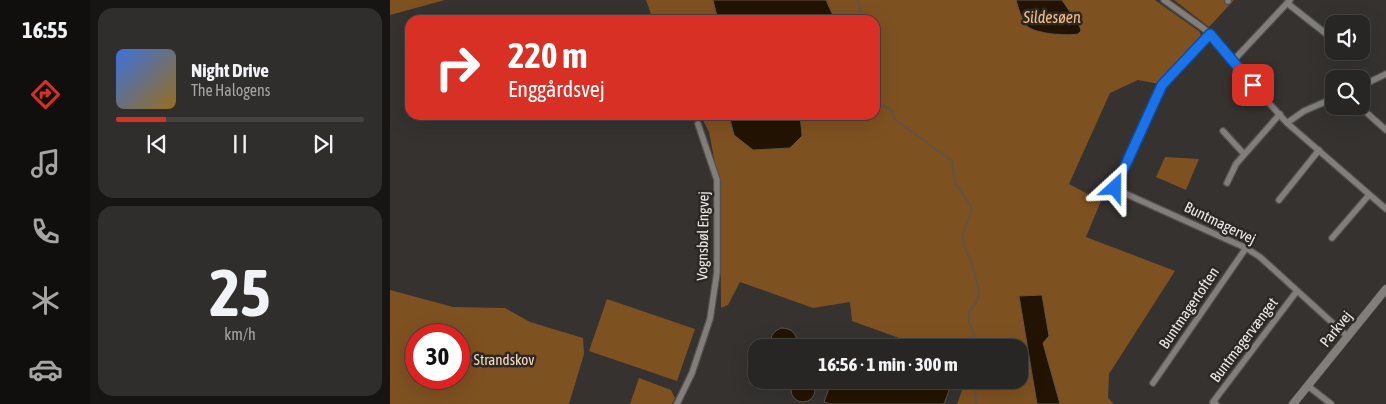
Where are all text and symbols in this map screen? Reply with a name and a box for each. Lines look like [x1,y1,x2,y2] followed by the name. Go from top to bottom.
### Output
[1022,8,1081,26] water label: Sildesøen
[1325,15,1370,115] map controls
[1325,15,1370,60] button: sound
[22,17,68,43] text: 16:55
[425,35,490,100] icon: right
[508,35,587,75] text: 220 m
[191,59,269,81] text: Night Drive
[1232,64,1274,106] pin
[1325,70,1370,115] button: search
[1239,71,1267,99] icon: arrive
[508,76,605,102] text: Enggårdsvej
[28,77,63,112] icon: directions
[191,81,271,99] text: The Halogens
[143,130,171,158] icon: previous
[226,130,254,158] icon: pause
[309,130,337,158] icon: next
[28,146,63,181] icon: music
[1088,161,1140,213] position arrow
[693,191,712,281] street label: Vognsbøl Engvej
[1182,198,1259,247] street label: Buntmagervej
[28,214,63,249] icon: phone
[209,255,271,330] text: 25
[1155,264,1222,352] street label: Buntmagertoften
[28,283,63,318] icon: climate
[1206,294,1281,385] street label: Buntmagervænget
[1316,307,1355,350] street label: Parkvej
[405,324,470,389] speed limit sign: 30
[224,325,256,343] text: km/h
[474,351,534,368] park label: Strandskov
[28,352,63,387] icon: car
[818,353,958,375] text: 16:56 · 1 min · 300 m

